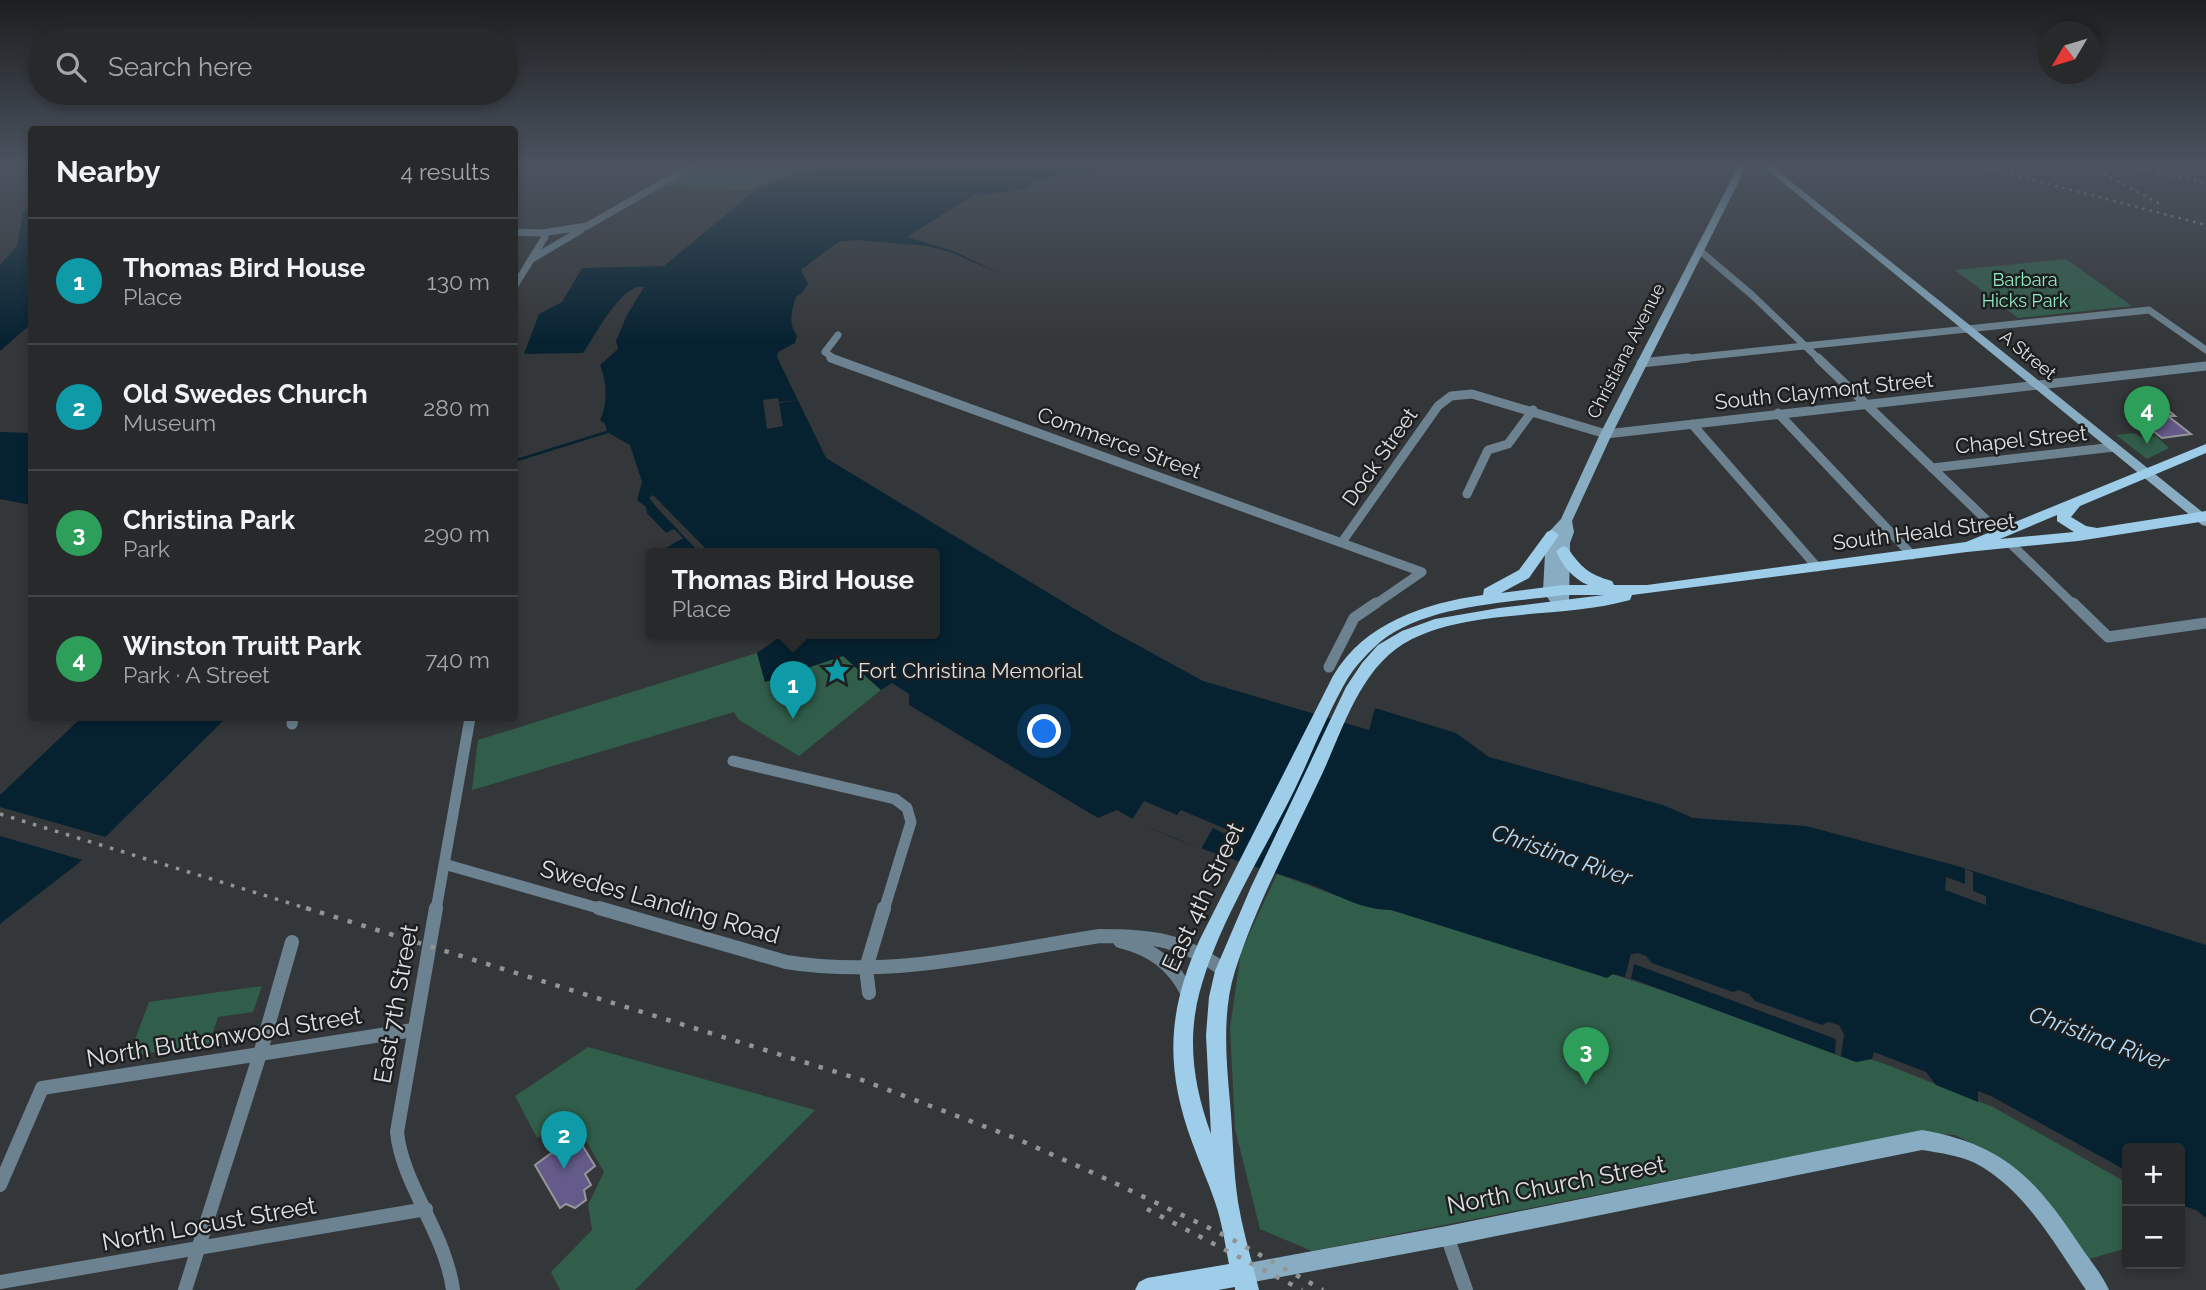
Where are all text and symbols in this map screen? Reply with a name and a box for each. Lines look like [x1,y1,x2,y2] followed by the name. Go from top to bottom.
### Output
[2038,21,2101,84] north arrow
[28,28,518,105] search box
[52,48,90,86] icon: search
[108,52,252,82] text: Search here
[56,154,160,189] text: Nearby
[401,158,490,185] text: 4 results
[123,253,365,283] text: Thomas Bird House
[73,268,85,295] text: 1
[427,268,490,295] text: 130 m
[1982,269,2069,311] park label: Barbara Hicks Park
[1582,279,1669,422] street label: Christiana Avenue
[123,283,182,310] text: Place
[1996,326,2061,384] street label: A Street
[1713,367,1934,414] street label: South Claymont Street
[123,379,368,409] text: Old Swedes Church
[2124,386,2170,444] pin: 4
[73,394,85,421] text: 2
[423,394,490,421] text: 280 m
[1034,401,1204,484] street label: Commerce Street
[1337,403,1422,510] street label: Dock Street
[123,409,216,436] text: Museum
[1954,420,2088,459] street label: Chapel Street
[123,505,295,535] text: Christina Park
[1831,508,2017,555] street label: South Heald Street
[73,520,85,547] text: 3
[423,520,490,547] text: 290 m
[123,535,170,562] text: Park
[646,548,940,639] popup
[672,565,914,595] text: Thomas Bird House
[672,595,731,622] text: Place
[123,631,361,661] text: Winston Truitt Park
[72,646,86,673] text: 4
[425,646,490,673] text: 740 m
[822,656,852,686] place icon: Fort Christina Memorial
[858,658,1083,683] place label: Fort Christina Memorial
[123,661,270,688] text: Park · A Street
[770,661,816,719] pin: 1
[1027,714,1061,748] your location
[1155,818,1250,976] street label: East 4th Street
[1488,818,1637,892] water label: Christina River
[537,853,783,950] street label: Swedes Landing Road
[367,922,424,1086] street label: East 7th Street
[84,1000,364,1073] street label: North Buttonwood Street
[2026,1000,2174,1076] water label: Christina River
[1563,1027,1609,1085] pin: 3
[541,1111,587,1169] pin: 2
[2122,1143,2185,1269] map controls
[2122,1143,2185,1206] button: +
[1444,1149,1668,1220] street label: North Church Street
[100,1190,318,1257] street label: North Locust Street
[2122,1206,2185,1269] button: −

